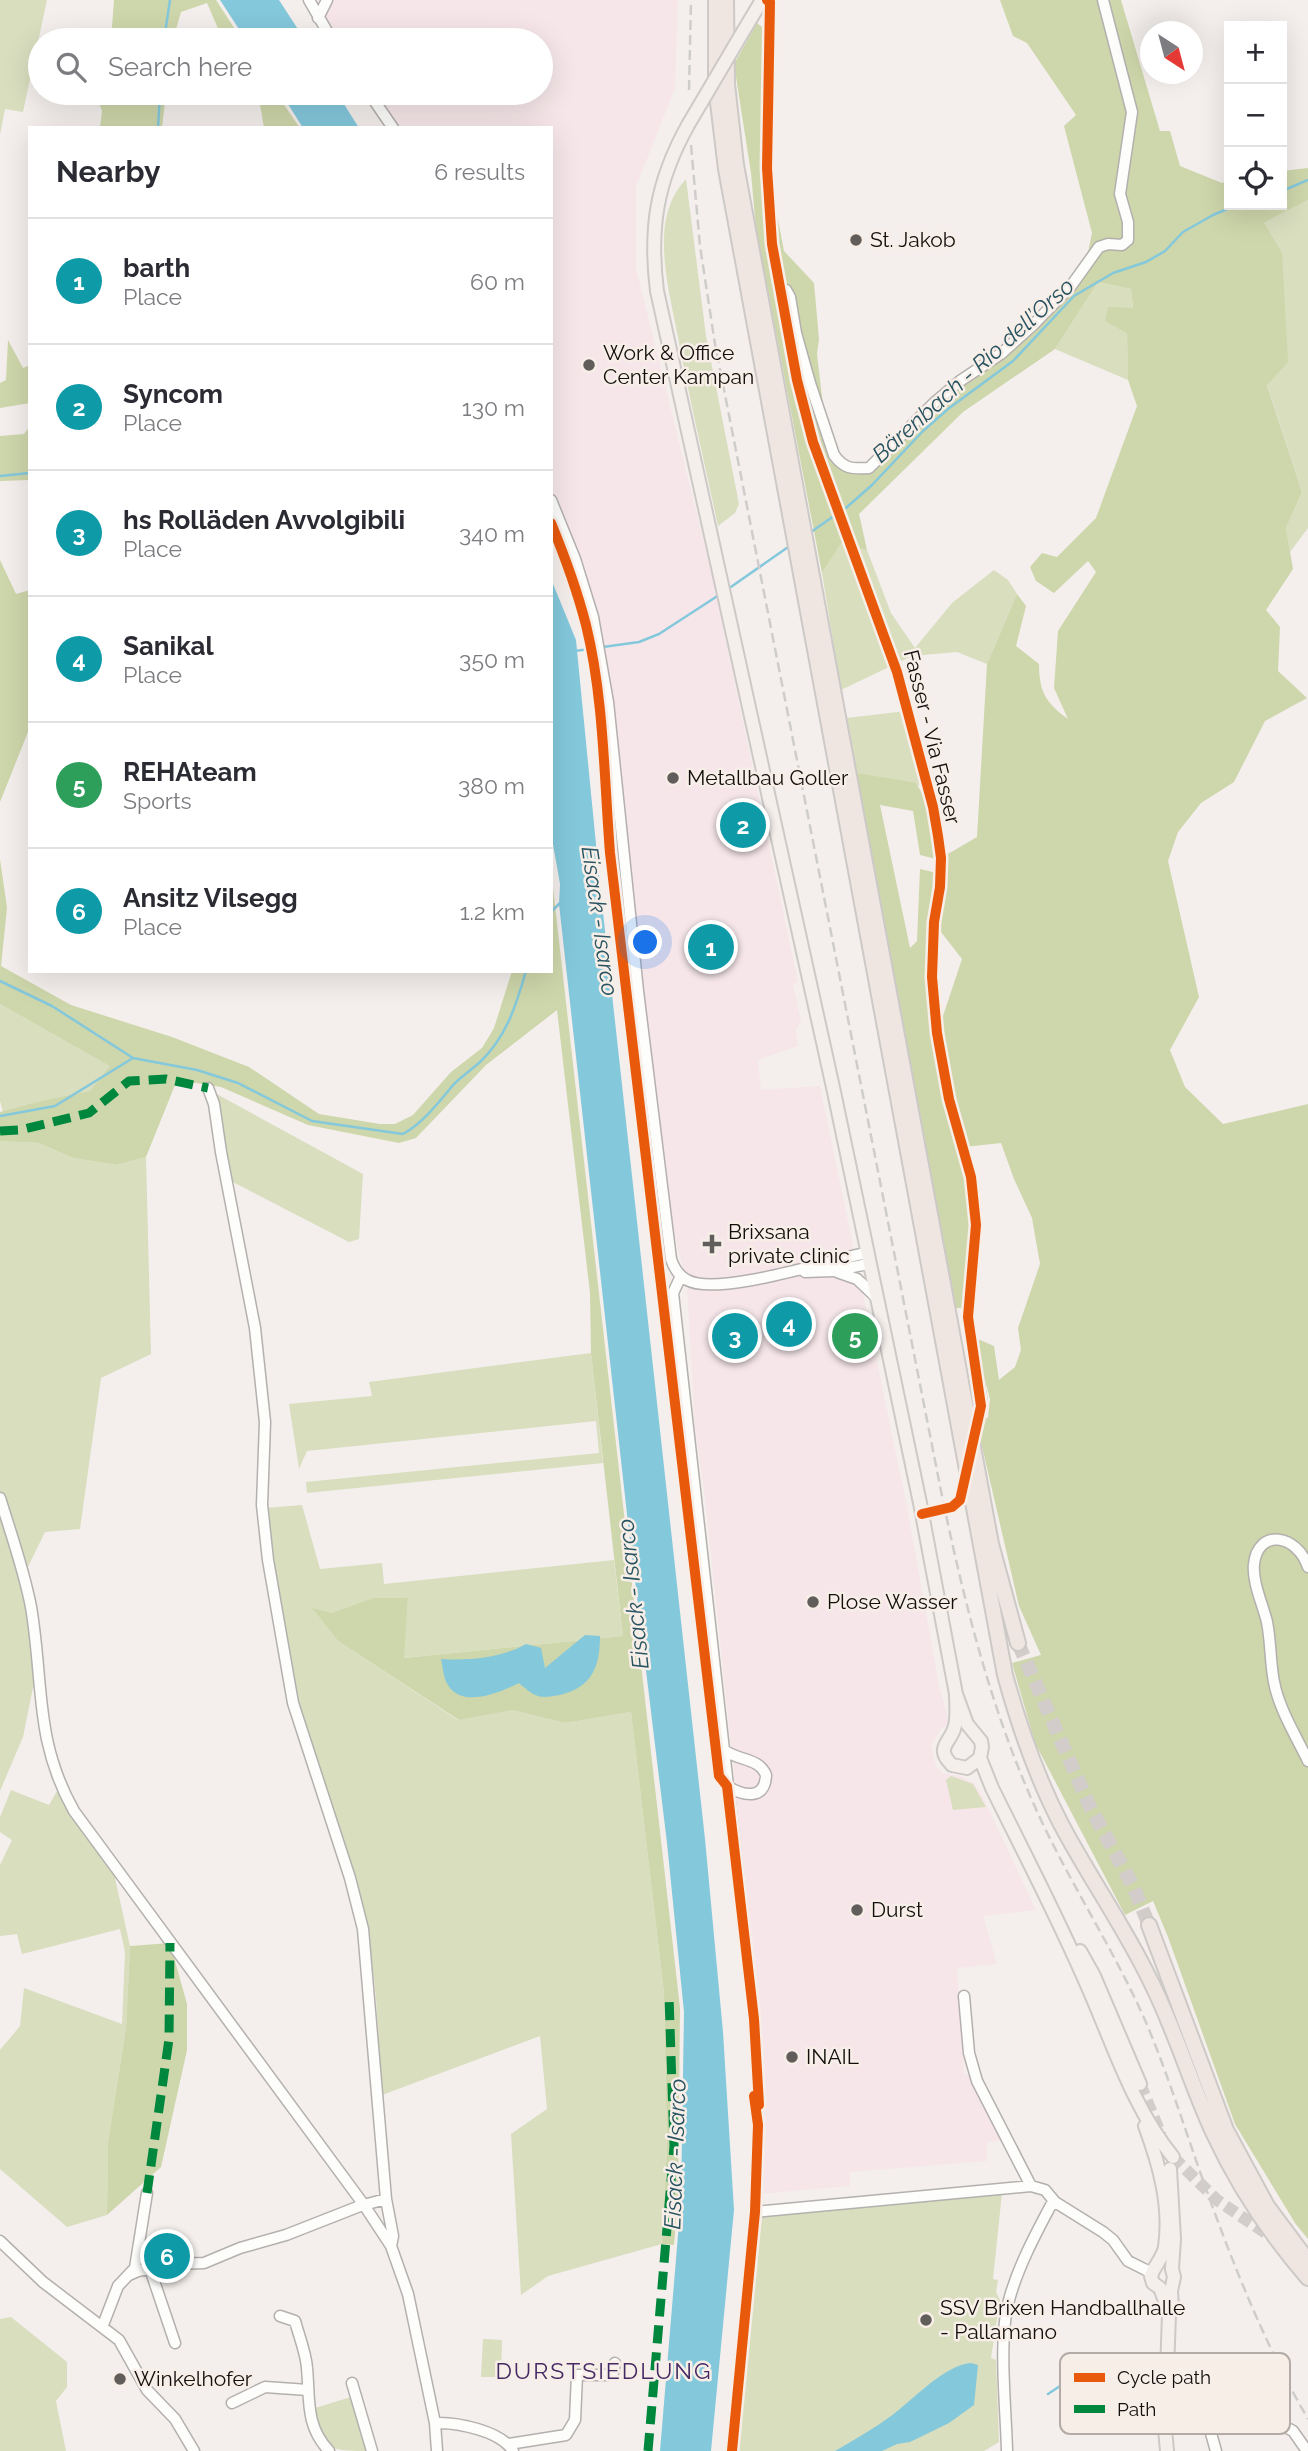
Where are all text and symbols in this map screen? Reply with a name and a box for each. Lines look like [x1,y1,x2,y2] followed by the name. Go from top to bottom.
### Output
[1140,21,1203,84] north arrow
[1224,21,1287,210] map controls
[1224,21,1287,84] button: +
[28,28,553,105] search box
[52,48,90,86] icon: search
[108,52,252,82] text: Search here
[1224,84,1287,147] button: −
[1224,147,1287,210] button: locate
[56,154,160,189] text: Nearby
[434,158,525,185] text: 6 results
[870,227,956,252] place label: St. Jakob
[848,232,864,248] marker: St. Jakob
[123,253,190,283] text: barth
[73,268,85,295] text: 1
[470,268,525,295] text: 60 m
[866,272,1079,467] water label: Bärenbach - Rio dell’Orso
[123,283,182,310] text: Place
[603,340,754,389] place label: Work & Office Center Kampan
[581,357,597,373] marker: Work & Office Center Kampan
[123,379,223,409] text: Syncom
[73,394,85,421] text: 2
[462,394,525,421] text: 130 m
[123,409,182,436] text: Place
[123,505,405,535] text: hs Rolläden Avvolgibili
[73,520,85,547] text: 3
[459,520,525,547] text: 340 m
[123,535,182,562] text: Place
[123,631,214,661] text: Sanikal
[72,646,86,673] text: 4
[459,646,525,673] text: 350 m
[899,647,966,827] street label: Fasser - Via Fasser
[123,661,182,688] text: Place
[123,757,257,787] text: REHAteam
[687,765,849,790] place label: Metallbau Goller
[665,770,681,786] marker: Metallbau Goller
[73,772,85,799] text: 5
[458,772,525,799] text: 380 m
[123,787,192,814] text: Sports
[720,799,766,851] pin: 2
[577,844,624,998] water label: Eisack - Isarco
[123,883,298,913] text: Ansitz Vilsegg
[72,898,86,925] text: 6
[460,898,525,925] text: 1.2 km
[123,913,182,940] text: Place
[688,921,734,973] pin: 1
[628,925,662,959] your location
[728,1219,850,1268] place label: Brixsana private clinic
[702,1234,722,1254] marker: Brixsana private clinic
[766,1298,812,1350] pin: 4
[712,1310,758,1362] pin: 3
[832,1310,878,1362] pin: 5
[611,1518,654,1670] water label: Eisack - Isarco
[827,1589,958,1614] place label: Plose Wasser
[805,1594,821,1610] marker: Plose Wasser
[871,1897,923,1922] place label: Durst
[849,1902,865,1918] marker: Durst
[806,2044,859,2069] place label: INAIL
[784,2049,800,2065] marker: INAIL
[658,2078,691,2230] water label: Eisack - Isarco
[144,2230,190,2282] pin: 6
[940,2295,1185,2344] place label: SSV Brixen Handballhalle - Pallamano
[918,2312,934,2328] marker: SSV Brixen Handballhalle - Pallamano
[1060,2353,1290,2434] legend
[495,2357,713,2384] district label: DURSTSIEDLUNG
[134,2366,253,2391] place label: Winkelhofer
[1117,2366,1211,2388] text: Cycle path
[112,2371,128,2387] marker: Winkelhofer
[1117,2398,1156,2420] text: Path

